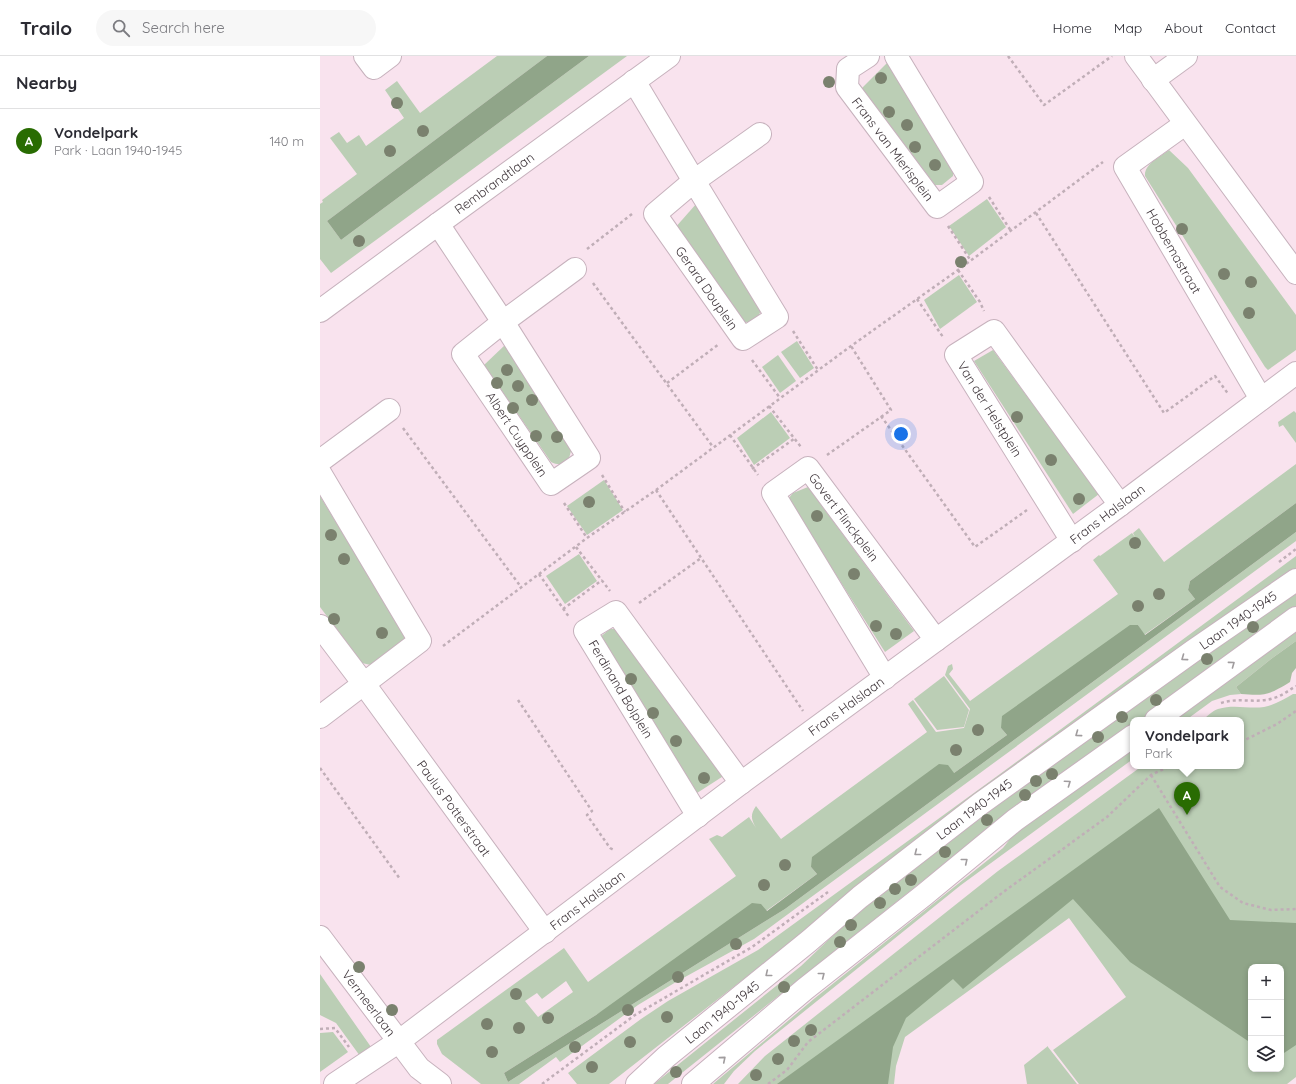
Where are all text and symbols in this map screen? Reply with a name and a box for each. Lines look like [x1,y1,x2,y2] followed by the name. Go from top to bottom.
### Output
[96,10,376,46] search box
[20,16,72,40] text: Trailo
[110,17,132,39] icon: search
[142,18,225,37] text: Search here
[1053,19,1092,37] text: Home
[1114,19,1142,37] text: Map
[1164,19,1203,37] text: About
[1225,19,1276,37] text: Contact
[16,72,77,93] text: Nearby
[849,94,937,204] street label: Frans van Mierisplein
[54,123,138,142] text: Vondelpark
[25,133,33,149] text: A
[269,133,304,149] text: 140 m
[54,142,182,158] text: Park · Laan 1940-1945
[451,149,537,217] street label: Rembrandtlaan
[1143,206,1205,296] street label: Hobbemastraat
[672,243,742,333] street label: Gerard Douplein
[954,358,1026,460] street label: Van der Helstplein
[483,388,551,480] street label: Albert Cuypplein
[891,424,911,444] your location
[806,470,882,564] street label: Govert Flinckplein
[1066,481,1148,547] street label: Frans Halslaan
[1196,587,1280,653] street label: Laan 1940-1945
[585,637,657,741] street label: Ferdinand Bolplein
[1181,653,1188,660] one-way arrow
[1228,662,1235,669] one-way arrow
[805,673,887,739] street label: Frans Halslaan
[1130,717,1244,769] popup
[1145,726,1229,745] text: Vondelpark
[1075,729,1082,737] one-way arrow
[1145,745,1172,761] text: Park
[414,757,494,859] street label: Paulus Potterstraat
[933,775,1015,843] street label: Laan 1940-1945
[1064,781,1071,788] one-way arrow
[1174,782,1200,815] pin: A
[915,848,922,855] one-way arrow
[960,859,967,866] one-way arrow
[546,867,628,933] street label: Frans Halslaan
[1248,964,1284,1072] map controls
[1248,964,1284,1000] button: +
[339,967,399,1039] street label: Vermeerlaan
[765,970,773,977] one-way arrow
[818,973,825,980] one-way arrow
[682,977,762,1047] street label: Laan 1940-1945
[1248,1000,1284,1036] button: −
[1248,1036,1284,1072] button: layers
[718,1056,725,1063] one-way arrow

